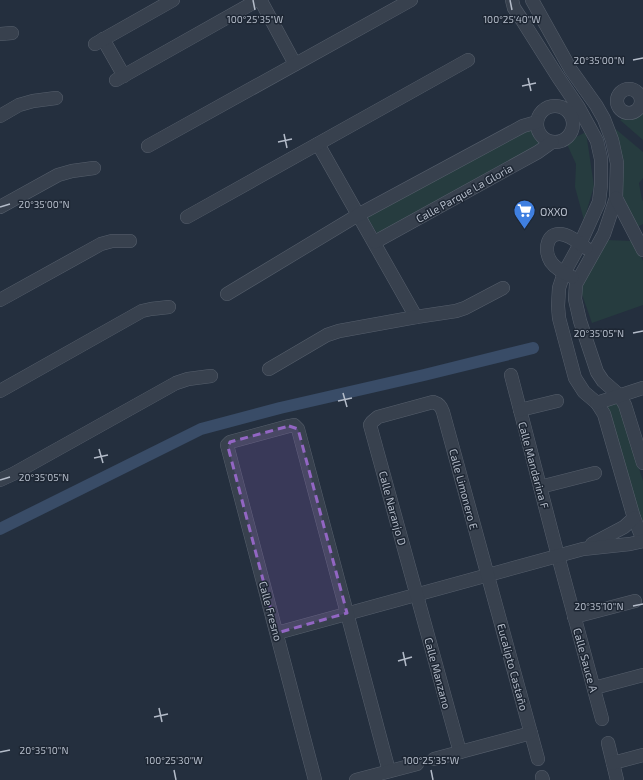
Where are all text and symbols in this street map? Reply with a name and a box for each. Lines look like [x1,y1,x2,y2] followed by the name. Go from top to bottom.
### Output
[227,13,284,25] text: 100°25'35"W
[483,13,541,25] text: 100°25'40"W
[574,54,624,66] text: 20°35'00"N
[413,161,515,225] street label: Calle Parque La Gloria
[19,198,69,210] text: 20°35'00"N
[512,198,538,231] supermarket icon: OXXO
[540,205,568,218] place label: OXXO
[574,327,624,339] text: 20°35'05"N
[516,420,552,510] street label: Calle Mandarina F
[447,447,481,531] street label: Calle Limonero E
[376,469,409,547] street label: Calle Naranjo D
[19,471,69,483] text: 20°35'05"N
[257,580,285,642] street label: Calle Fresno
[575,600,623,612] text: 20°35'10"N
[495,622,531,712] street label: Eucalipto Castaño
[571,626,601,694] street label: Calle Sauce A
[422,636,454,710] street label: Calle Manzano
[20,744,68,756] text: 20°35'10"N
[145,754,203,766] text: 100°25'30"W
[403,754,460,766] text: 100°25'35"W

